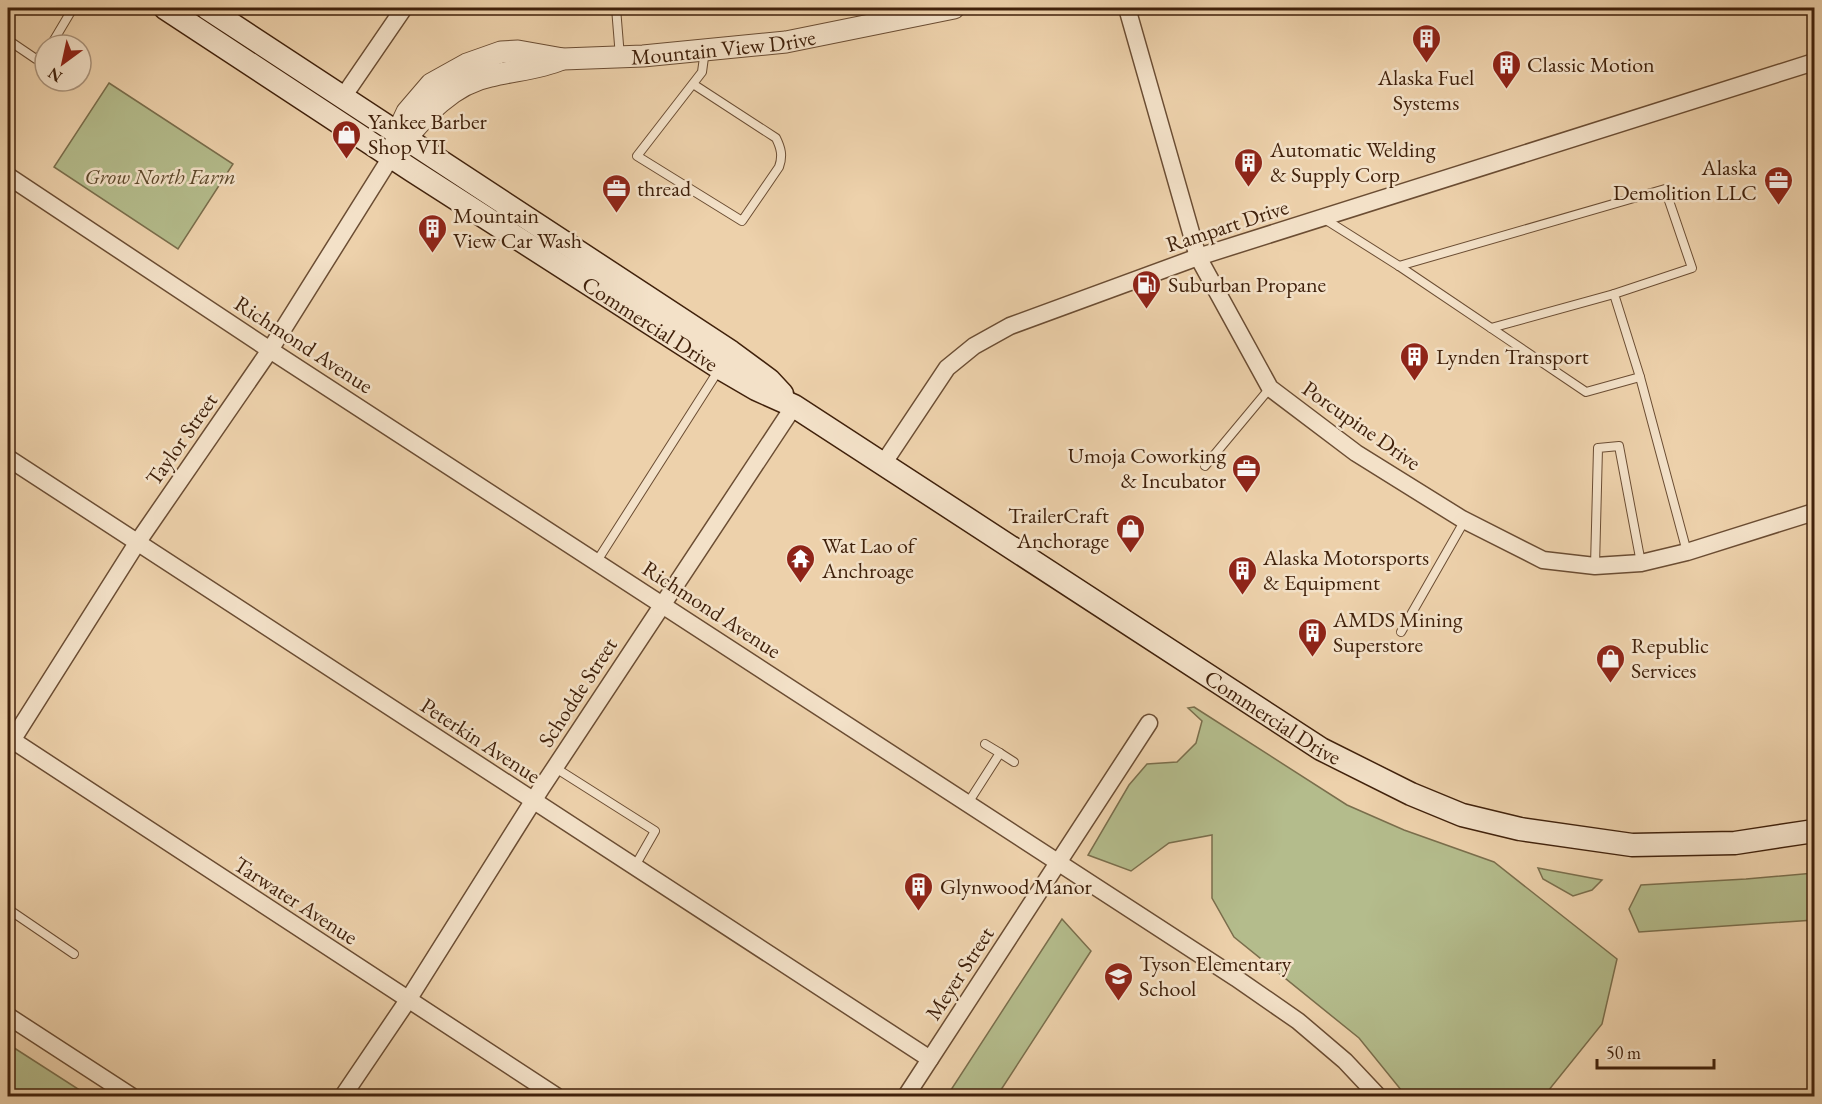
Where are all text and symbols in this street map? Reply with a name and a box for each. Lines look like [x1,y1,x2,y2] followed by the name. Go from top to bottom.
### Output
[630,22,819,71] street label: Mountain View Drive
[1410,22,1442,64] building icon: Alaska Fuel Systems
[33,33,93,93] north arrow
[1490,48,1522,90] building icon: Classic Motion
[1527,50,1655,79] place label: Classic Motion
[44,63,66,87] text: N
[1377,63,1474,117] place label: Alaska Fuel Systems
[368,107,488,161] place label: Yankee Barber Shop VII
[331,118,363,160] shop icon: Yankee Barber Shop VII
[1269,135,1436,189] place label: Automatic Welding & Supply Corp
[1233,146,1265,188] building icon: Automatic Welding & Supply Corp
[1613,153,1757,207] place label: Alaska Demolition LLC
[84,162,236,191] park label: Grow North Farm
[1762,164,1794,206] office icon: Alaska Demolition LLC
[600,172,632,214] office icon: thread
[637,174,692,203] place label: thread
[1162,192,1292,259] street label: Rampart Drive
[453,201,582,255] place label: Mountain View Car Wash
[416,212,448,254] building icon: Mountain View Car Wash
[1131,268,1163,310] fuel station icon: Suburban Propane
[577,269,724,379] street label: Commercial Drive
[1168,270,1327,299] place label: Suburban Propane
[229,289,379,400] street label: Richmond Avenue
[1399,340,1431,382] building icon: Lynden Transport
[1436,342,1589,371] place label: Lynden Transport
[1297,374,1427,477] street label: Porcupine Drive
[139,387,224,491] street label: Taylor Street
[1068,441,1227,495] place label: Umoja Coworking & Incubator
[1231,452,1263,494] office icon: Umoja Coworking & Incubator
[1008,501,1109,555] place label: TrailerCraft Anchorage
[1114,512,1146,554] shop icon: TrailerCraft Anchorage
[821,531,918,585] place label: Wat Lao of Anchroage
[785,542,817,584] temple icon: Wat Lao of Anchroage
[1262,543,1429,597] place label: Alaska Motorsports & Equipment
[637,554,787,665] street label: Richmond Avenue
[1226,554,1258,596] building icon: Alaska Motorsports & Equipment
[1332,605,1463,659] place label: AMDS Mining Superstore
[1296,616,1328,658] building icon: AMDS Mining Superstore
[1631,631,1709,685] place label: Republic Services
[531,632,624,753] street label: Schodde Street
[1594,642,1626,684] shop icon: Republic Services
[1199,663,1346,772] street label: Commercial Drive
[415,691,547,790] street label: Peterkin Avenue
[228,849,364,952] street label: Tarwater Avenue
[903,870,935,912] building icon: Glynwood Manor
[940,872,1093,901] place label: Glynwood Manor
[918,921,1000,1026] street label: Meyer Street
[1139,949,1292,1003] place label: Tyson Elementary School
[1102,960,1134,1002] school or university icon: Tyson Elementary School
[1597,1032,1714,1070] scale bar
[1606,1041,1641,1064] text: 50 m

